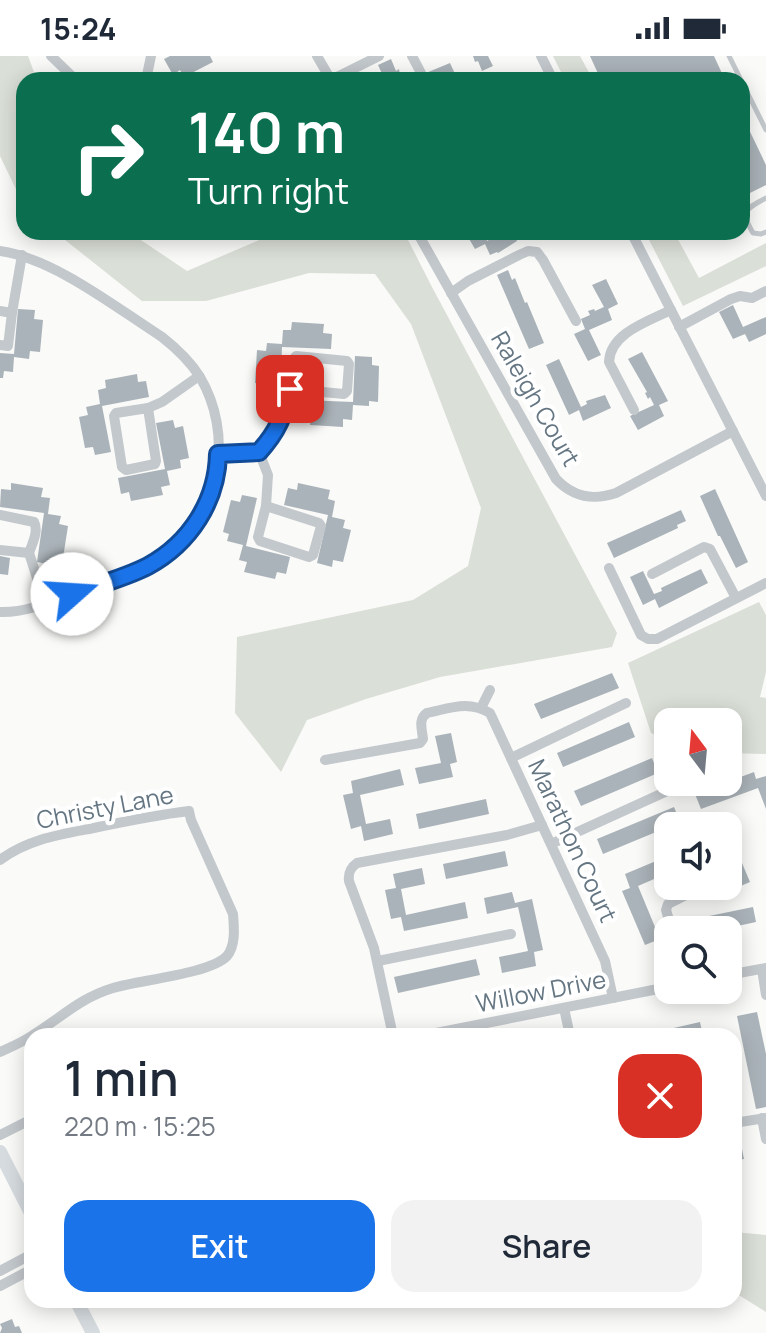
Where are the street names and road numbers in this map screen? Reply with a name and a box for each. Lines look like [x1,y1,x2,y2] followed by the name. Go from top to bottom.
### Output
[484,325,588,472] street label: Raleigh Court
[521,754,626,927] street label: Marathon Court
[33,777,176,836] street label: Christy Lane
[473,962,609,1019] street label: Willow Drive

